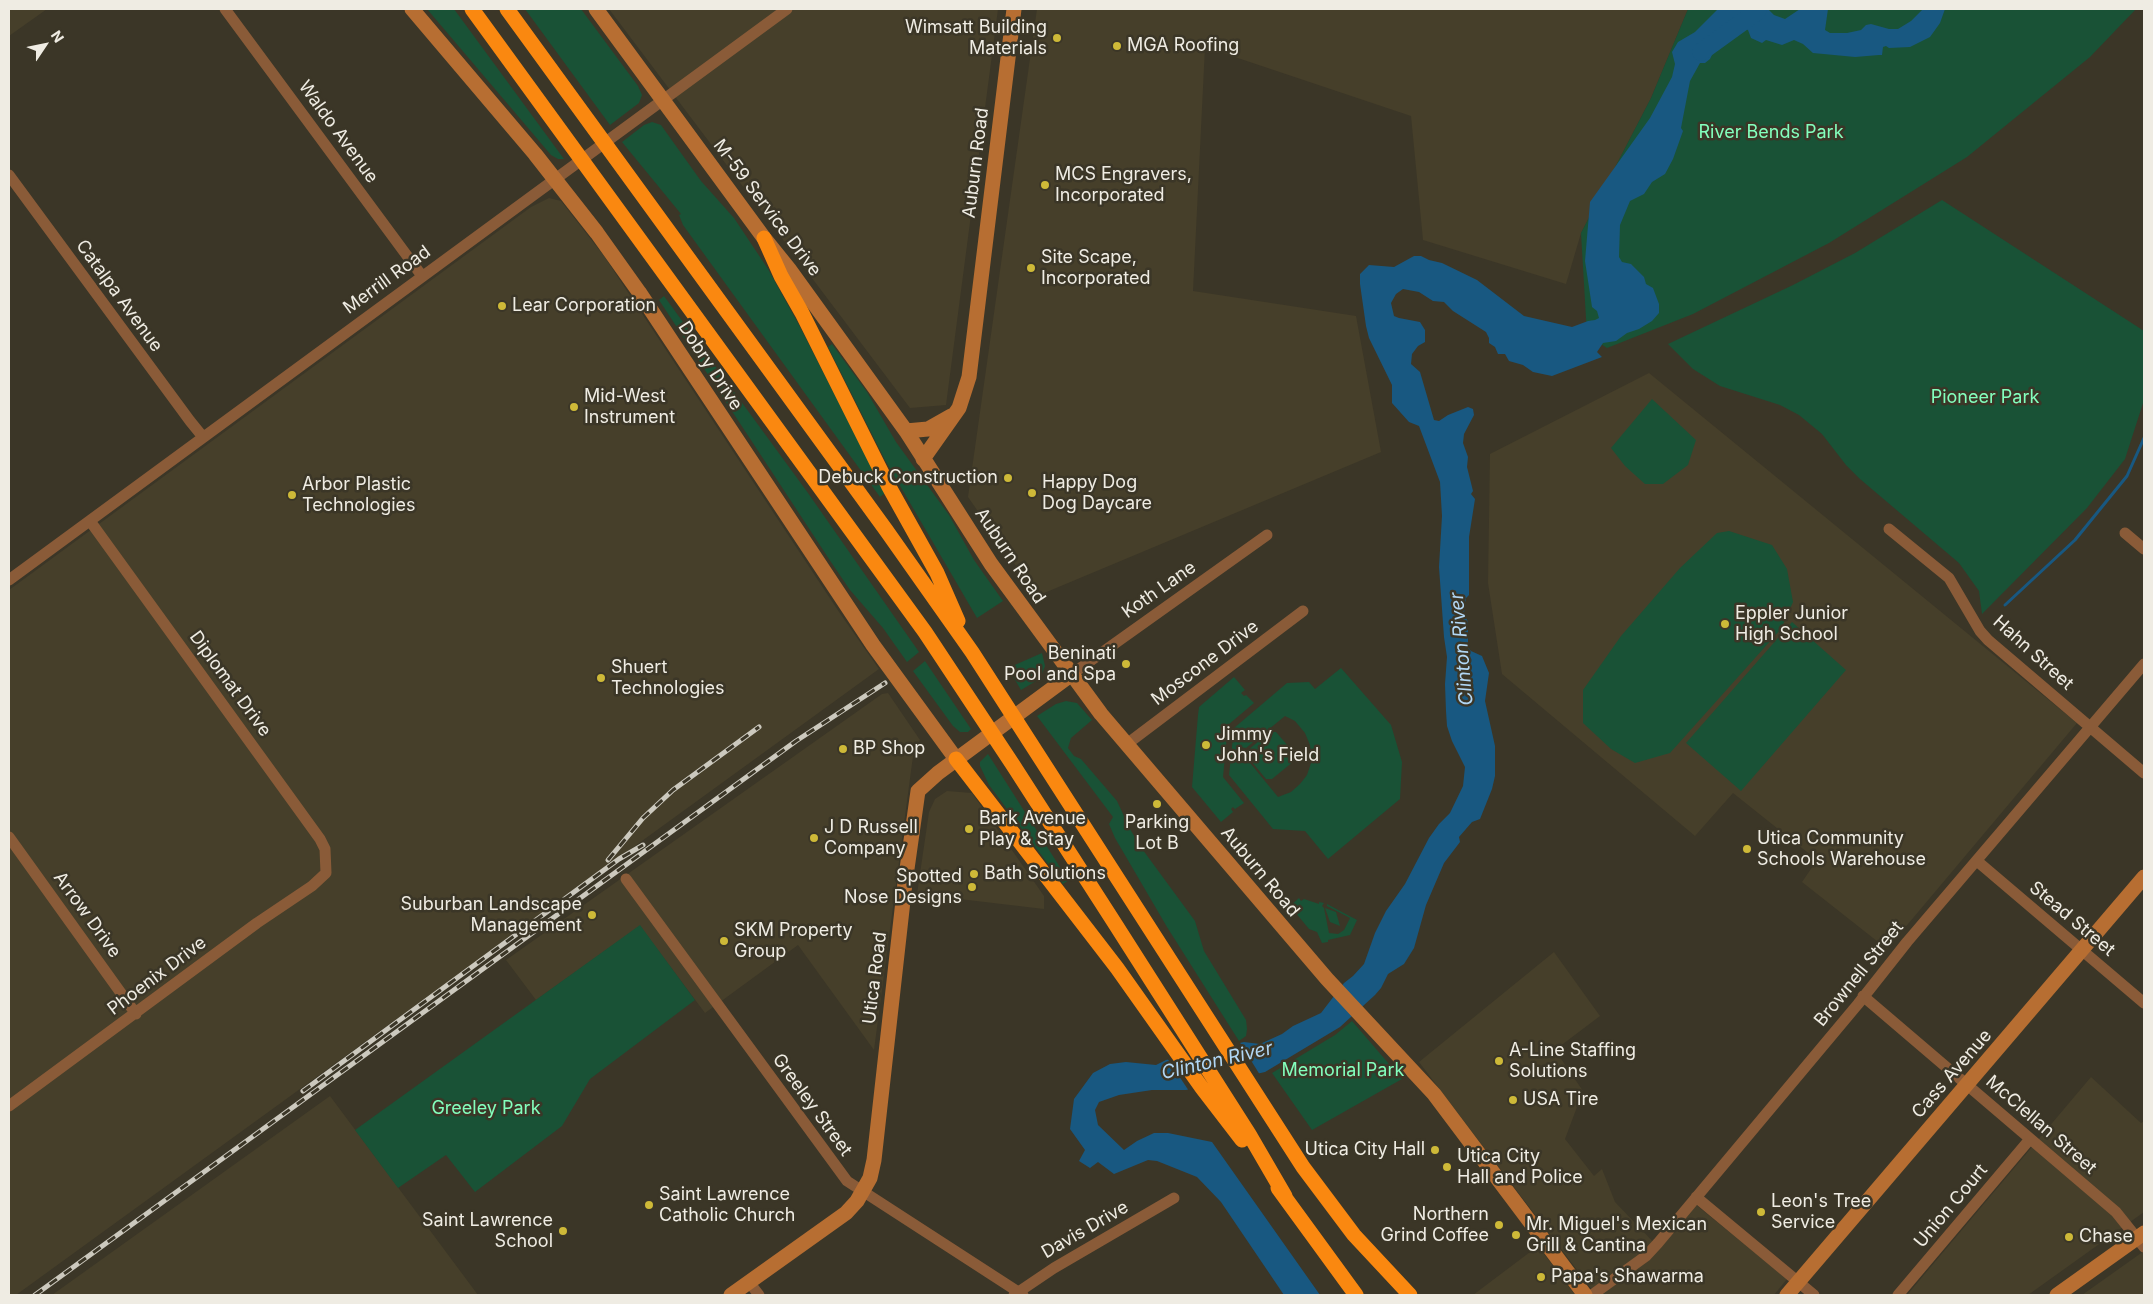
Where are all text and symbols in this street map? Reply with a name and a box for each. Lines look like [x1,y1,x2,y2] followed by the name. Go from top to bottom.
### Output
[905,17,1047,59] place label: Wimsatt Building Materials
[20,20,70,70] north arrow
[48,27,68,46] text: N
[1051,32,1063,44] marker: Wimsatt Building Materials
[1127,35,1239,57] place label: MGA Roofing
[1111,40,1123,52] marker: MGA Roofing
[294,77,382,187] street label: Waldo Avenue
[959,107,993,219] street label: Auburn Road
[1698,122,1844,144] park label: River Bends Park
[708,135,826,281] street label: M-59 Service Drive
[1055,164,1192,206] place label: MCS Engravers, Incorporated
[1039,179,1051,191] marker: MCS Engravers, Incorporated
[71,236,167,356] street label: Catalpa Avenue
[339,241,435,319] street label: Merrill Road
[1041,247,1151,290] place label: Site Scape, Incorporated
[1025,262,1037,274] marker: Site Scape, Incorporated
[512,295,656,317] place label: Lear Corporation
[496,300,508,312] marker: Lear Corporation
[673,317,747,415] street label: Dobry Drive
[584,386,675,428] place label: Mid-West Instrument
[1931,387,2039,409] park label: Pioneer Park
[568,401,580,413] marker: Mid-West Instrument
[818,467,998,489] place label: Debuck Construction
[1002,472,1014,484] marker: Debuck Construction
[1042,472,1152,514] place label: Happy Dog Dog Daycare
[302,474,416,516] place label: Arbor Plastic Technologies
[1026,487,1038,499] marker: Happy Dog Dog Daycare
[286,489,298,501] marker: Arbor Plastic Technologies
[970,504,1050,608] street label: Auburn Road
[1118,557,1200,623] street label: Koth Lane
[1446,591,1478,707] water label: Clinton River
[1735,603,1848,646] place label: Eppler Junior High School
[1988,611,2078,695] street label: Hahn Street
[1147,616,1263,710] street label: Moscone Drive
[1719,618,1731,630] marker: Eppler Junior High School
[185,627,275,741] street label: Diplomat Drive
[1004,643,1116,686] place label: Beninati Pool and Spa
[611,657,725,700] place label: Shuert Technologies
[1120,658,1132,670] marker: Beninati Pool and Spa
[595,672,607,684] marker: Shuert Technologies
[1216,724,1319,766] place label: Jimmy John's Field
[853,738,925,760] place label: BP Shop
[1200,739,1212,751] marker: Jimmy John's Field
[837,743,849,755] marker: BP Shop
[1151,798,1163,810] marker: Parking Lot B
[979,808,1086,851] place label: Bark Avenue Play & Stay
[1125,812,1189,854] place label: Parking Lot B
[824,817,918,860] place label: J D Russell Company
[963,823,975,835] marker: Bark Avenue Play & Stay
[1216,823,1304,921] street label: Auburn Road
[1757,828,1926,871] place label: Utica Community Schools Warehouse
[808,832,820,844] marker: J D Russell Company
[1741,843,1753,855] marker: Utica Community Schools Warehouse
[984,863,1106,885] place label: Bath Solutions
[844,866,962,909] place label: Spotted Nose Designs
[49,868,125,962] street label: Arrow Drive
[968,868,980,880] marker: Bath Solutions
[2025,877,2119,961] street label: Stead Street
[966,881,978,893] marker: Spotted Nose Designs
[401,894,582,936] place label: Suburban Landscape Management
[586,909,598,921] marker: Suburban Landscape Management
[1810,917,1908,1031] street label: Brownell Street
[734,920,853,962] place label: SKM Property Group
[859,931,891,1025] street label: Utica Road
[103,932,211,1020] street label: Phoenix Drive
[718,935,730,947] marker: SKM Property Group
[1908,1025,1996,1123] street label: Cass Avenue
[1159,1037,1275,1085] water label: Clinton River
[1509,1040,1636,1082] place label: A-Line Staffing Solutions
[768,1050,856,1160] street label: Greeley Street
[1493,1055,1505,1067] marker: A-Line Staffing Solutions
[1282,1060,1404,1082] park label: Memorial Park
[1981,1071,2101,1179] street label: McClellan Street
[1523,1089,1598,1111] place label: USA Tire
[1507,1094,1519,1106] marker: USA Tire
[431,1098,541,1120] park label: Greeley Park
[1305,1139,1425,1161] place label: Utica City Hall
[1429,1144,1441,1156] marker: Utica City Hall
[1457,1146,1583,1188] place label: Utica City Hall and Police
[1910,1160,1992,1252] street label: Union Court
[1441,1161,1453,1173] marker: Utica City Hall and Police
[659,1184,795,1226] place label: Saint Lawrence Catholic Church
[1771,1191,1871,1234] place label: Leon's Tree Service
[1038,1197,1132,1263] street label: Davis Drive
[643,1199,655,1211] marker: Saint Lawrence Catholic Church
[1380,1204,1489,1246] place label: Northern Grind Coffee
[1755,1206,1767,1218] marker: Leon's Tree Service
[422,1210,553,1252] place label: Saint Lawrence School
[1526,1214,1707,1256] place label: Mr. Miguel's Mexican Grill & Cantina
[1493,1219,1505,1231] marker: Northern Grind Coffee
[557,1225,569,1237] marker: Saint Lawrence School
[2079,1226,2133,1248] place label: Chase
[1510,1229,1522,1241] marker: Mr. Miguel's Mexican Grill & Cantina
[2063,1231,2075,1243] marker: Chase
[1551,1266,1704,1288] place label: Papa's Shawarma
[1535,1271,1547,1283] marker: Papa's Shawarma

